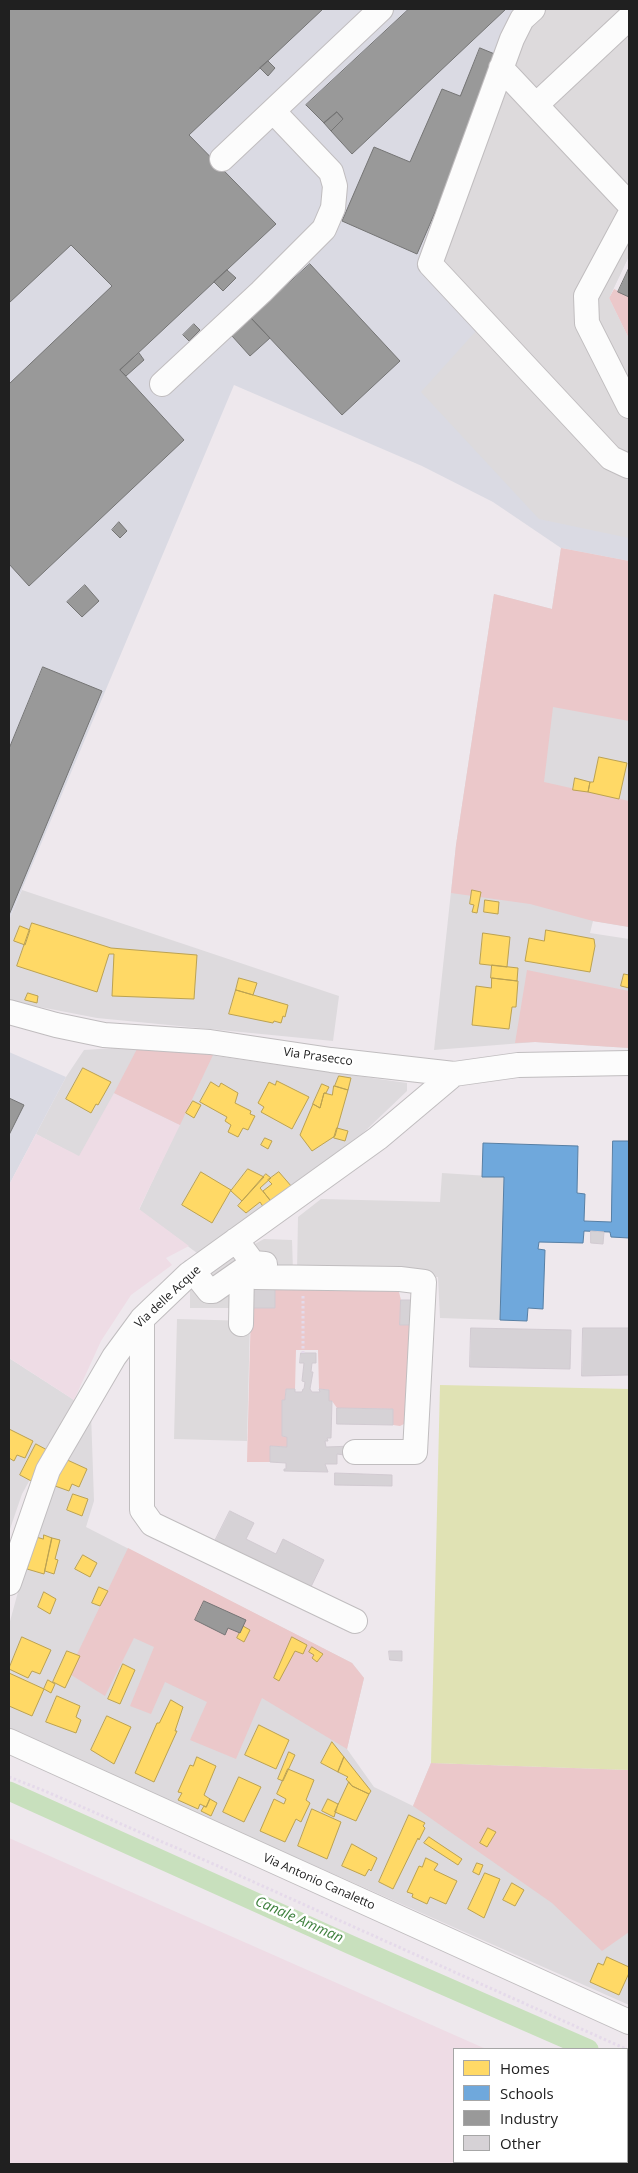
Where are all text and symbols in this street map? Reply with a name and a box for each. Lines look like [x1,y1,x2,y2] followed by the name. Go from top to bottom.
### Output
[282,1045,354,1069] street label: Via Prasecco
[132,1263,204,1331] street label: Via delle Acque
[261,1851,377,1913] street label: Via Antonio Canaletto
[252,1893,346,1947] water label: Canale Amman
[453,2048,628,2163] legend
[500,2058,550,2078] text: Homes
[500,2083,554,2103] text: Schools
[500,2108,558,2128] text: Industry
[500,2133,541,2153] text: Other

